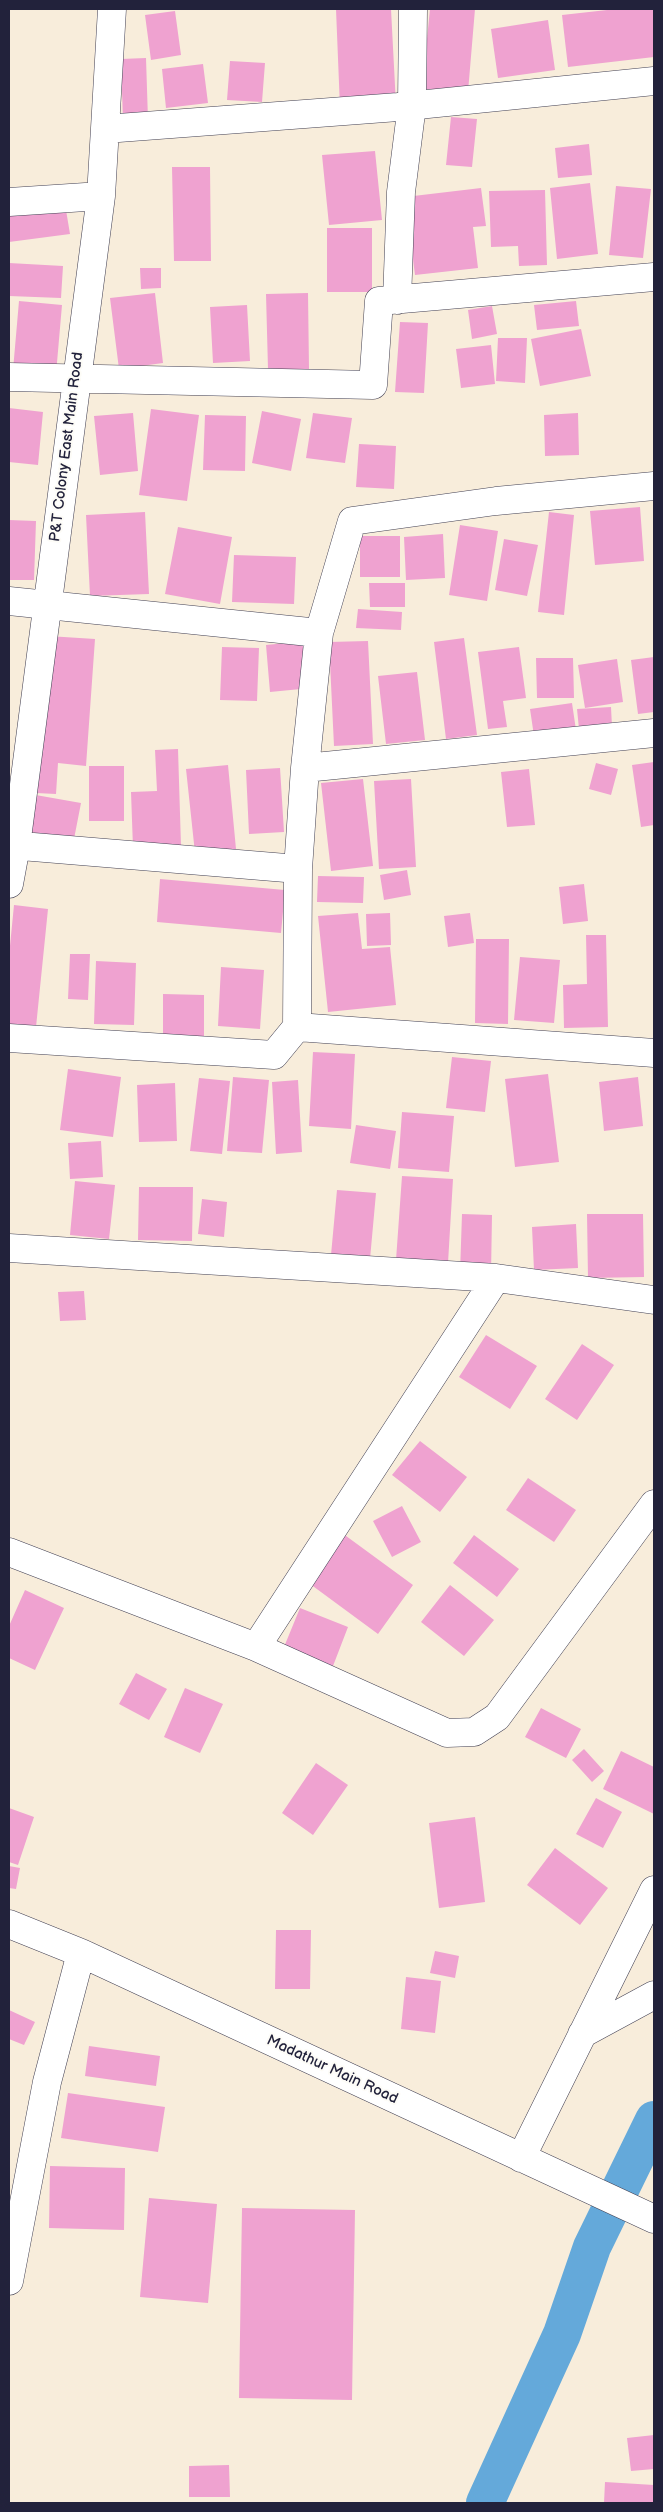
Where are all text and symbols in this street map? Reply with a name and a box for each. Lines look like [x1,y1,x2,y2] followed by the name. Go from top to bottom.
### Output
[46,351,88,543] street label: P&T Colony East Main Road
[263,2032,401,2108] street label: Madathur Main Road

